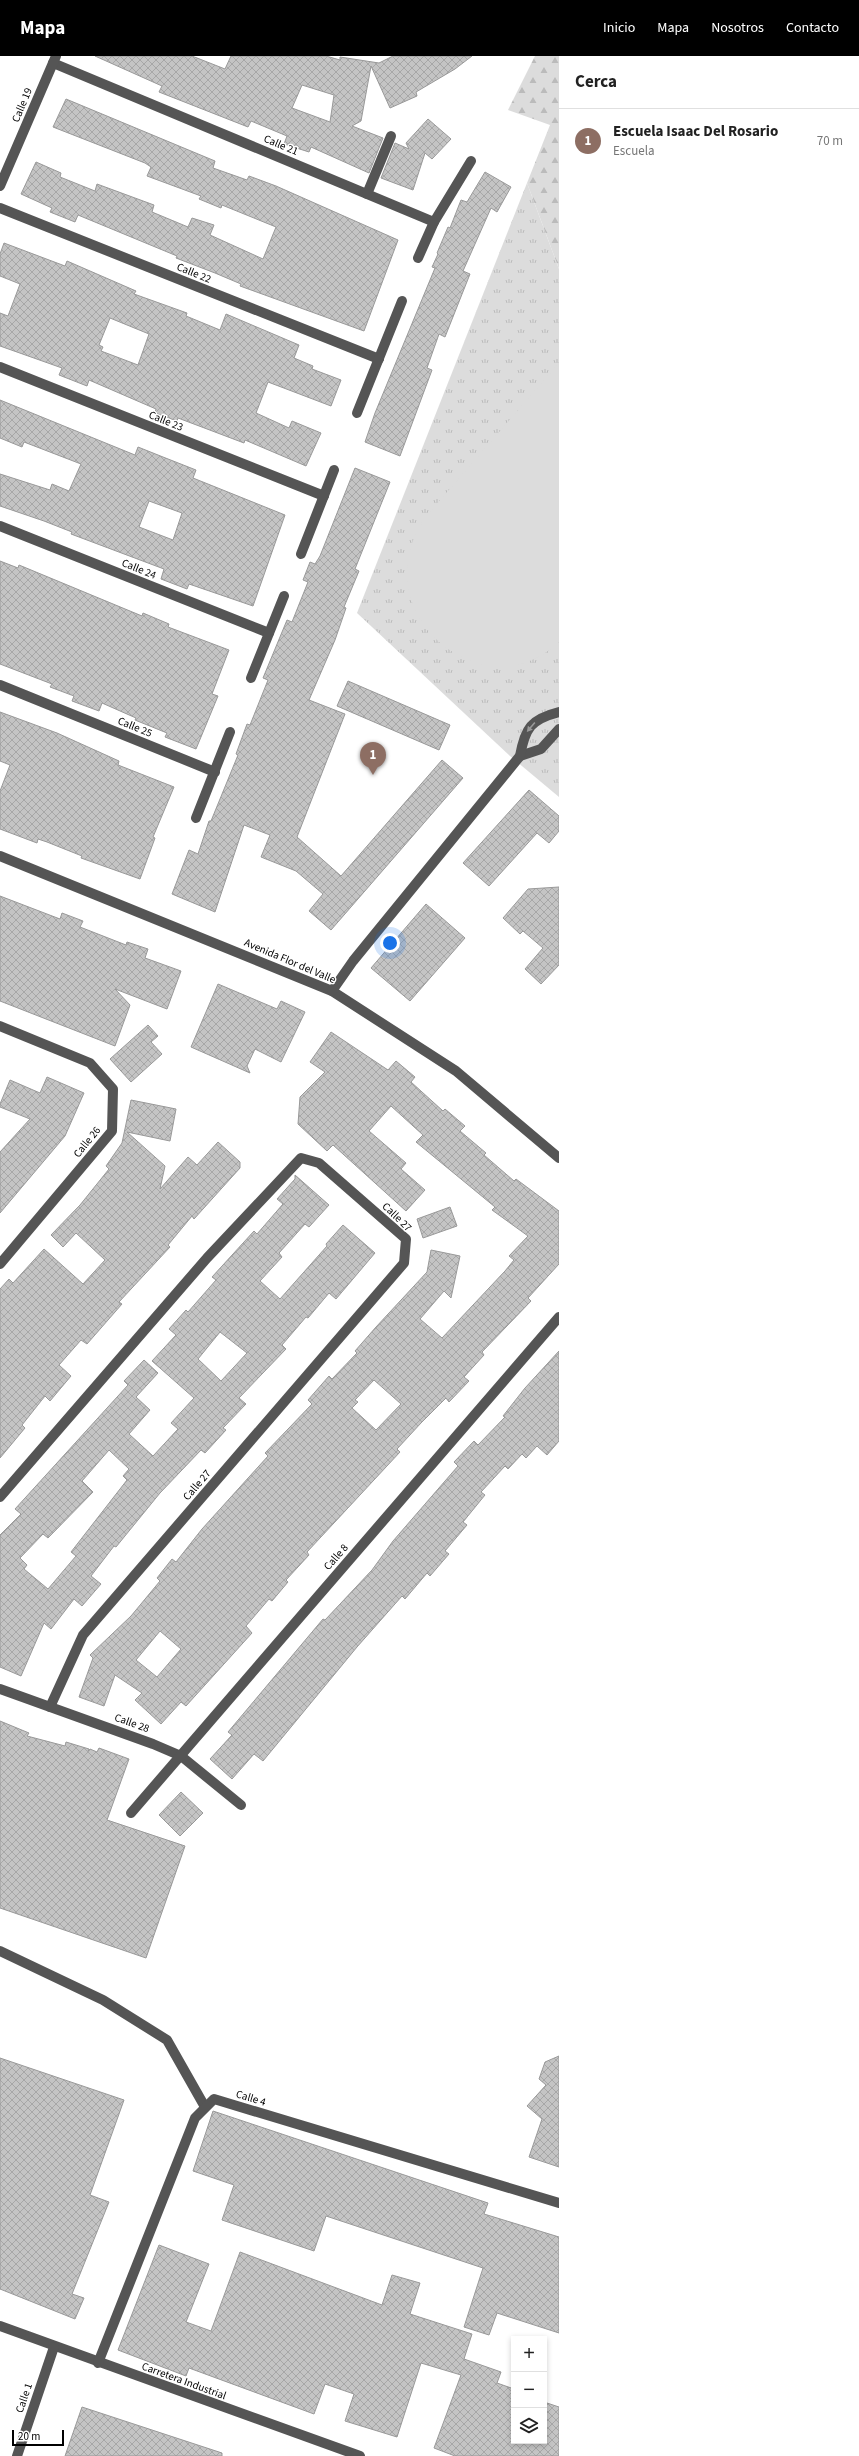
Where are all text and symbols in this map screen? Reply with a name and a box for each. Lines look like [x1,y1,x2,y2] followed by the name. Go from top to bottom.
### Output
[20,15,65,42] text: Mapa
[603,18,635,38] text: Inicio
[657,18,689,38] text: Mapa
[711,18,764,38] text: Nosotros
[786,18,839,38] text: Contacto
[575,70,617,94] text: Cerca
[8,85,36,125] street label: Calle 19
[613,121,778,142] text: Escuela Isaac Del Rosario
[261,131,301,159] street label: Calle 21
[585,132,591,150] text: 1
[817,132,843,150] text: 70 m
[613,142,655,160] text: Escuela
[174,259,214,287] street label: Calle 22
[146,407,186,435] street label: Calle 23
[119,555,159,583] street label: Calle 24
[115,713,155,741] street label: Calle 25
[527,721,536,732] one-way arrow
[360,742,386,775] pin: 1
[380,933,400,953] your location
[242,935,338,987] street label: Avenida Flor del Valle
[70,1123,104,1161] street label: Calle 26
[379,1199,415,1235] street label: Calle 27
[180,1466,214,1504] street label: Calle 27
[320,1540,352,1573] street label: Calle 8
[113,1710,152,1736] street label: Calle 28
[234,2086,268,2110] street label: Calle 4
[511,2336,547,2444] map controls
[511,2336,547,2372] button: +
[140,2359,229,2403] street label: Carretera Industrial
[511,2372,547,2408] button: −
[12,2381,36,2415] street label: Calle 1
[511,2408,547,2444] button: layers
[12,2428,64,2447] scale bar
[18,2429,40,2444] text: 20 m

